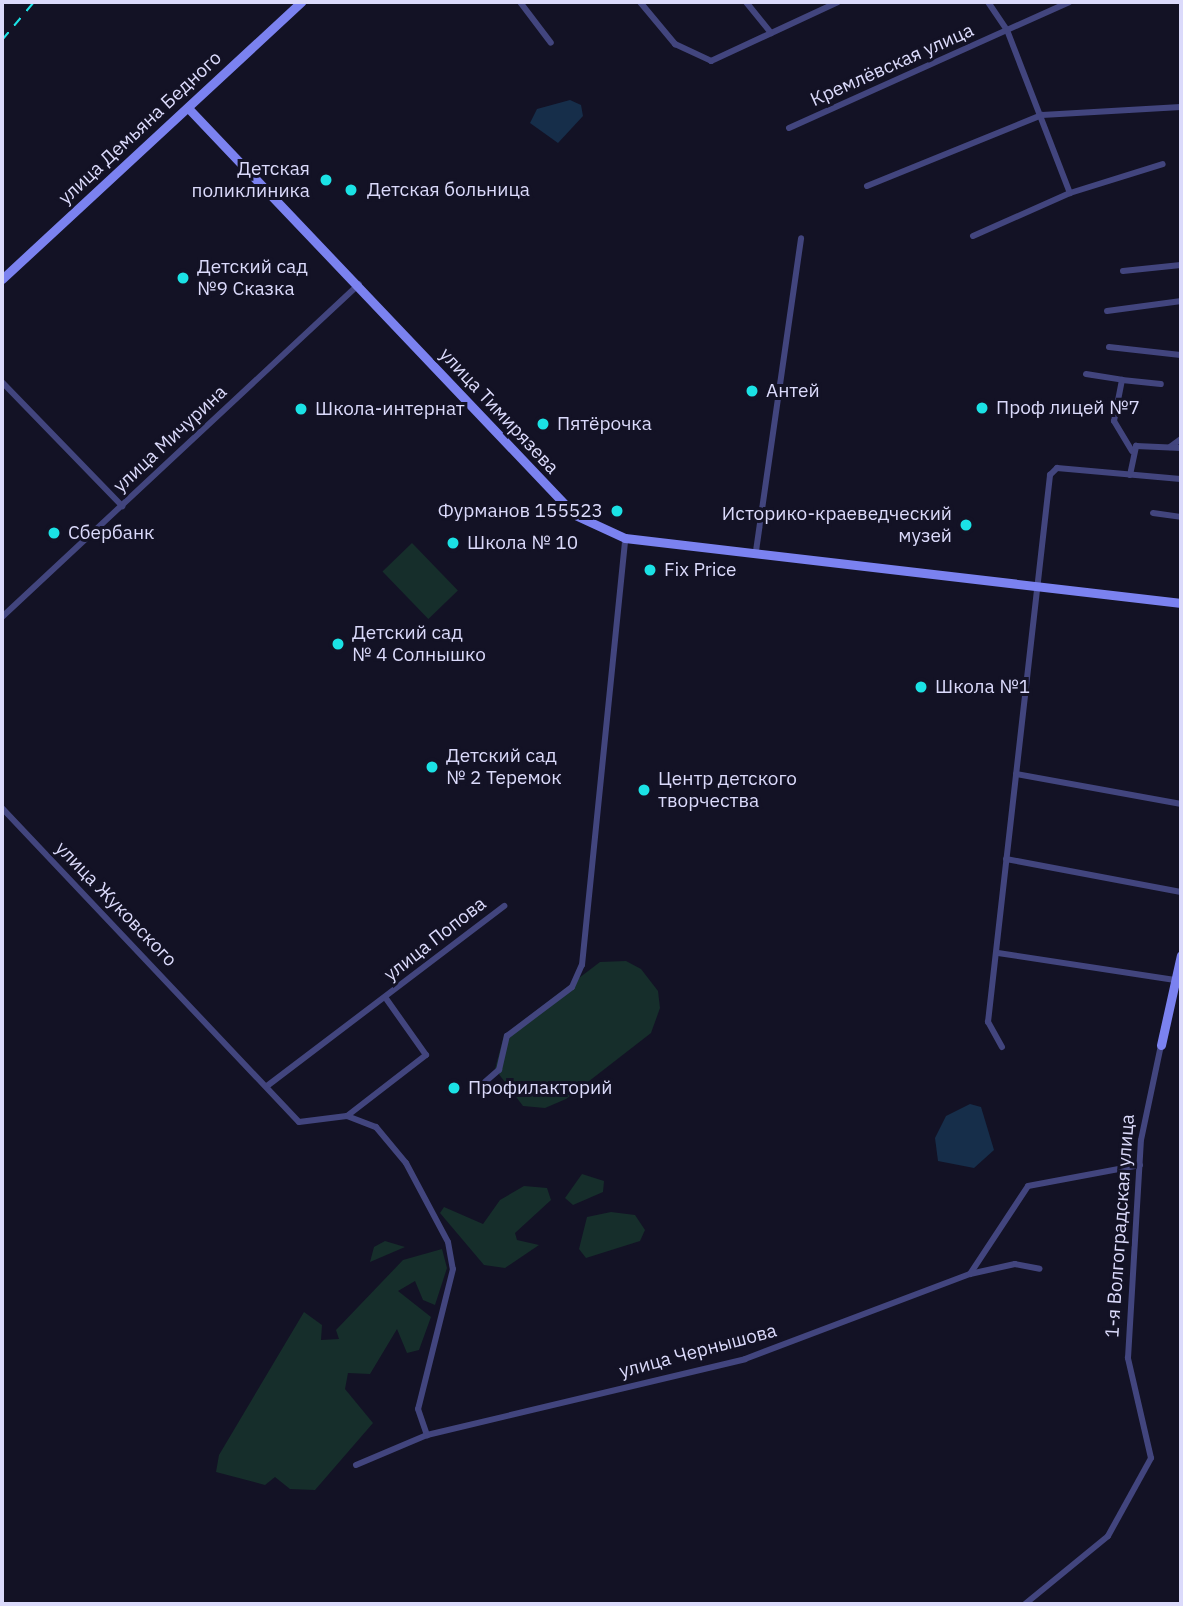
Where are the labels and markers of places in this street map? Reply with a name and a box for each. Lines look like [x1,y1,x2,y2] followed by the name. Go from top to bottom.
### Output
[192,158,310,202] place label: Детская поликлиника
[316,170,336,190] marker: Детская поликлиника
[367,179,530,201] place label: Детская больница
[341,180,361,200] marker: Детская больница
[197,256,308,300] place label: Детский сад №9 Сказка
[175,270,191,286] marker: Детский сад №9 Сказка
[766,380,820,402] place label: Антей
[744,383,760,399] marker: Антей
[996,397,1140,419] place label: Проф лицей №7
[315,398,465,420] place label: Школа-интернат
[974,400,990,416] marker: Проф лицей №7
[293,401,309,417] marker: Школа-интернат
[557,413,652,435] place label: Пятёрочка
[535,416,551,432] marker: Пятёрочка
[438,500,603,522] place label: Фурманов 155523
[609,503,625,519] marker: Фурманов 155523
[722,503,952,547] place label: Историко-краеведческий музей
[958,517,974,533] marker: Историко-краеведческий музей
[68,522,155,544] place label: Сбербанк
[46,525,62,541] marker: Сбербанк
[467,532,578,554] place label: Школа № 10
[445,535,461,551] marker: Школа № 10
[664,559,736,581] place label: Fix Price
[642,562,658,578] marker: Fix Price
[352,622,486,666] place label: Детский сад № 4 Солнышко
[330,636,346,652] marker: Детский сад № 4 Солнышко
[935,676,1030,698] place label: Школа №1
[913,679,929,695] marker: Школа №1
[446,745,562,789] place label: Детский сад № 2 Теремок
[424,759,440,775] marker: Детский сад № 2 Теремок
[658,768,797,812] place label: Центр детского творчества
[636,782,652,798] marker: Центр детского творчества
[468,1077,612,1099] place label: Профилакторий
[446,1080,462,1096] marker: Профилакторий

